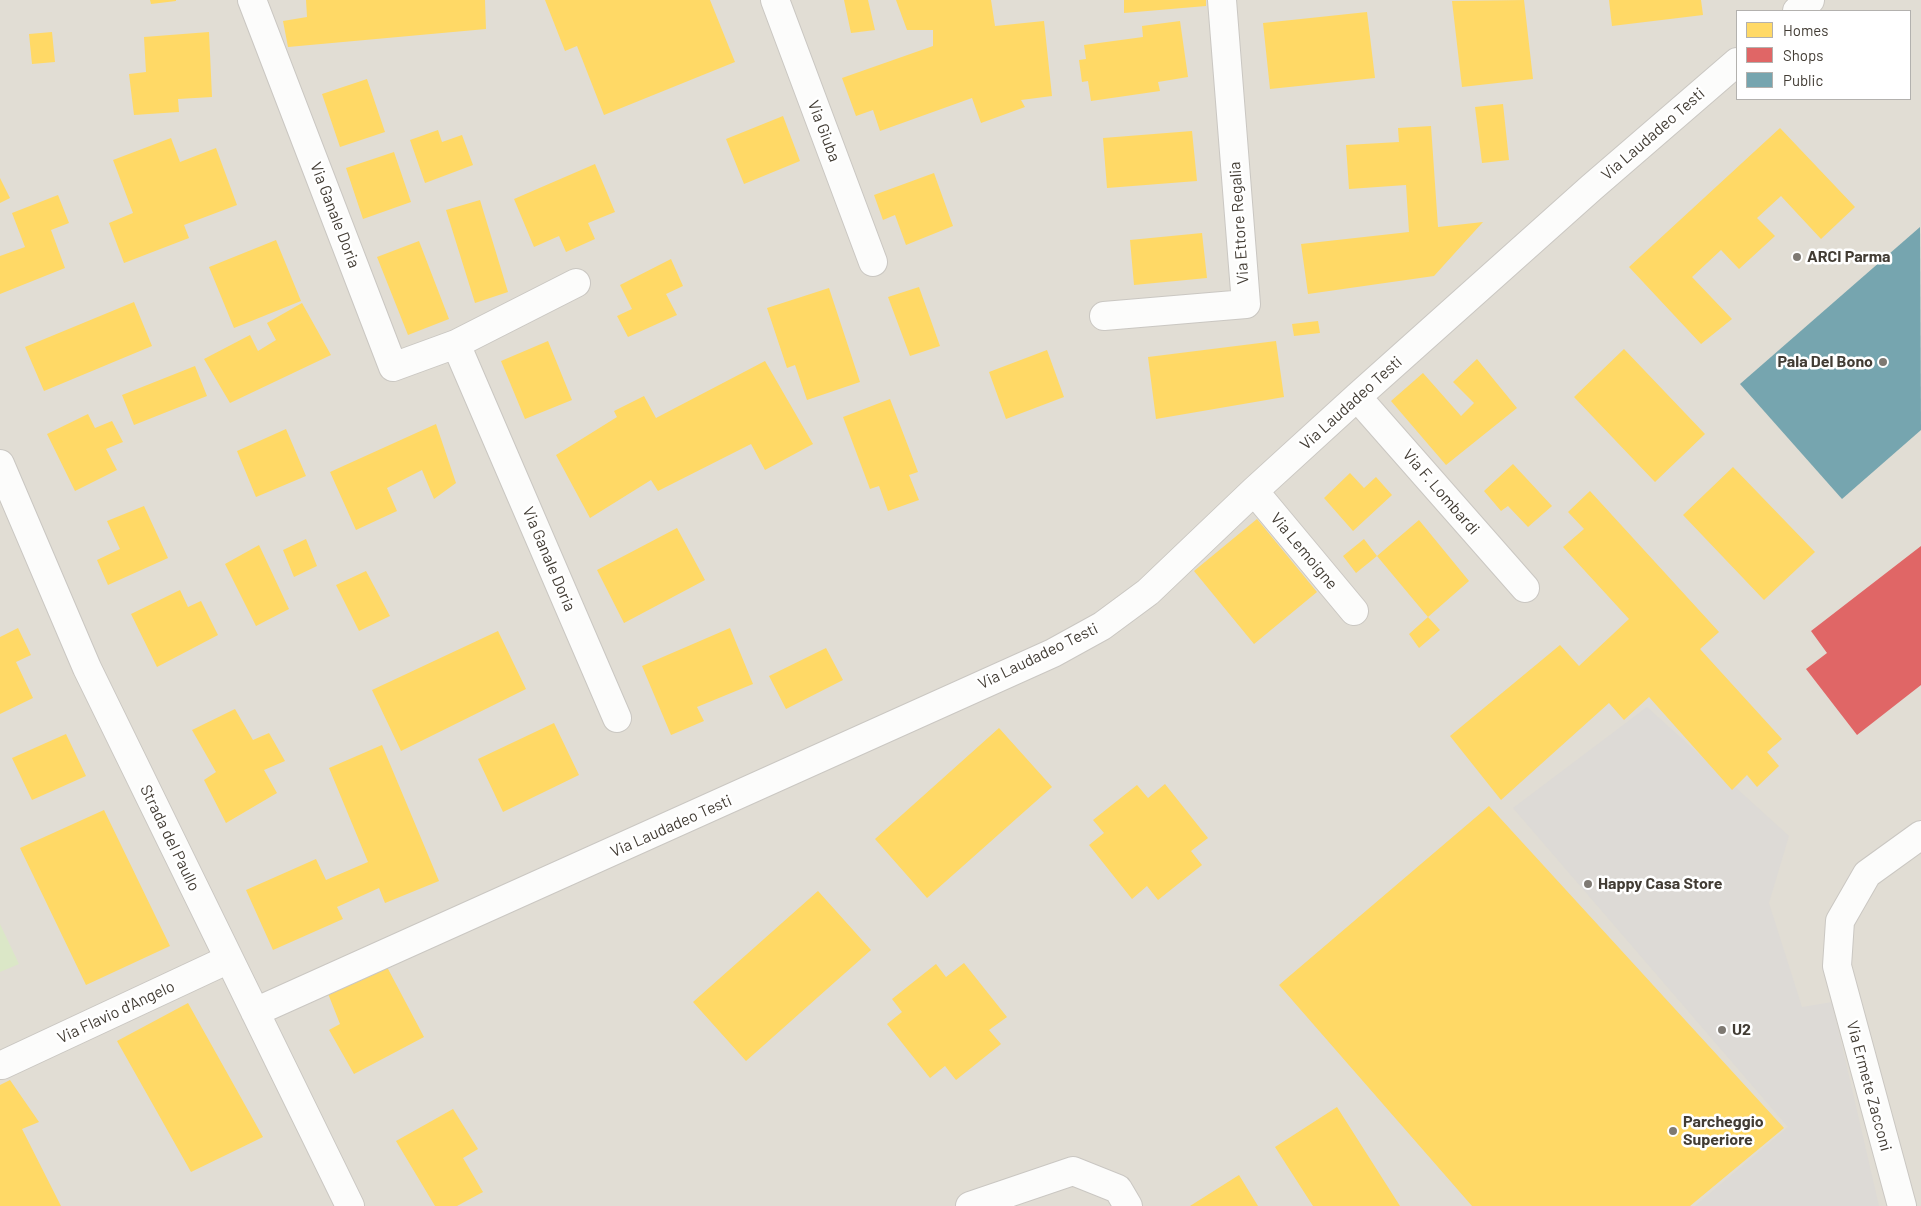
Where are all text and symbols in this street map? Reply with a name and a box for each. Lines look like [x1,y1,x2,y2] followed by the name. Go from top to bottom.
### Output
[1736,10,1911,100] legend
[1783,21,1828,39] text: Homes
[1783,46,1823,64] text: Shops
[1783,71,1823,89] text: Public
[1597,84,1709,184] street label: Via Laudadeo Testi
[804,98,844,164] street label: Via Giuba
[306,159,364,271] street label: Via Ganale Doria
[1225,161,1253,285] street label: Via Ettore Regalia
[1807,247,1891,267] place label: ARCI Parma
[1791,251,1803,263] marker: ARCI Parma
[1296,352,1406,454] street label: Via Laudadeo Testi
[1777,352,1873,372] place label: Pala Del Bono
[1877,356,1889,368] marker: Pala Del Bono
[1399,445,1483,539] street label: Via F. Lombardi
[518,504,580,614] street label: Via Ganale Doria
[1266,509,1342,593] street label: Via Lemoigne
[975,619,1101,693] street label: Via Laudadeo Testi
[136,782,204,894] street label: Strada del Paullo
[607,791,735,861] street label: Via Laudadeo Testi
[1598,874,1722,894] place label: Happy Casa Store
[1582,878,1594,890] marker: Happy Casa Store
[54,976,178,1048] street label: Via Flavio d'Angelo
[1842,1019,1896,1153] street label: Via Ermete Zacconi
[1732,1020,1751,1040] place label: U2
[1716,1024,1728,1036] marker: U2
[1683,1112,1764,1150] place label: Parcheggio Superiore
[1667,1125,1679,1137] marker: Parcheggio Superiore

